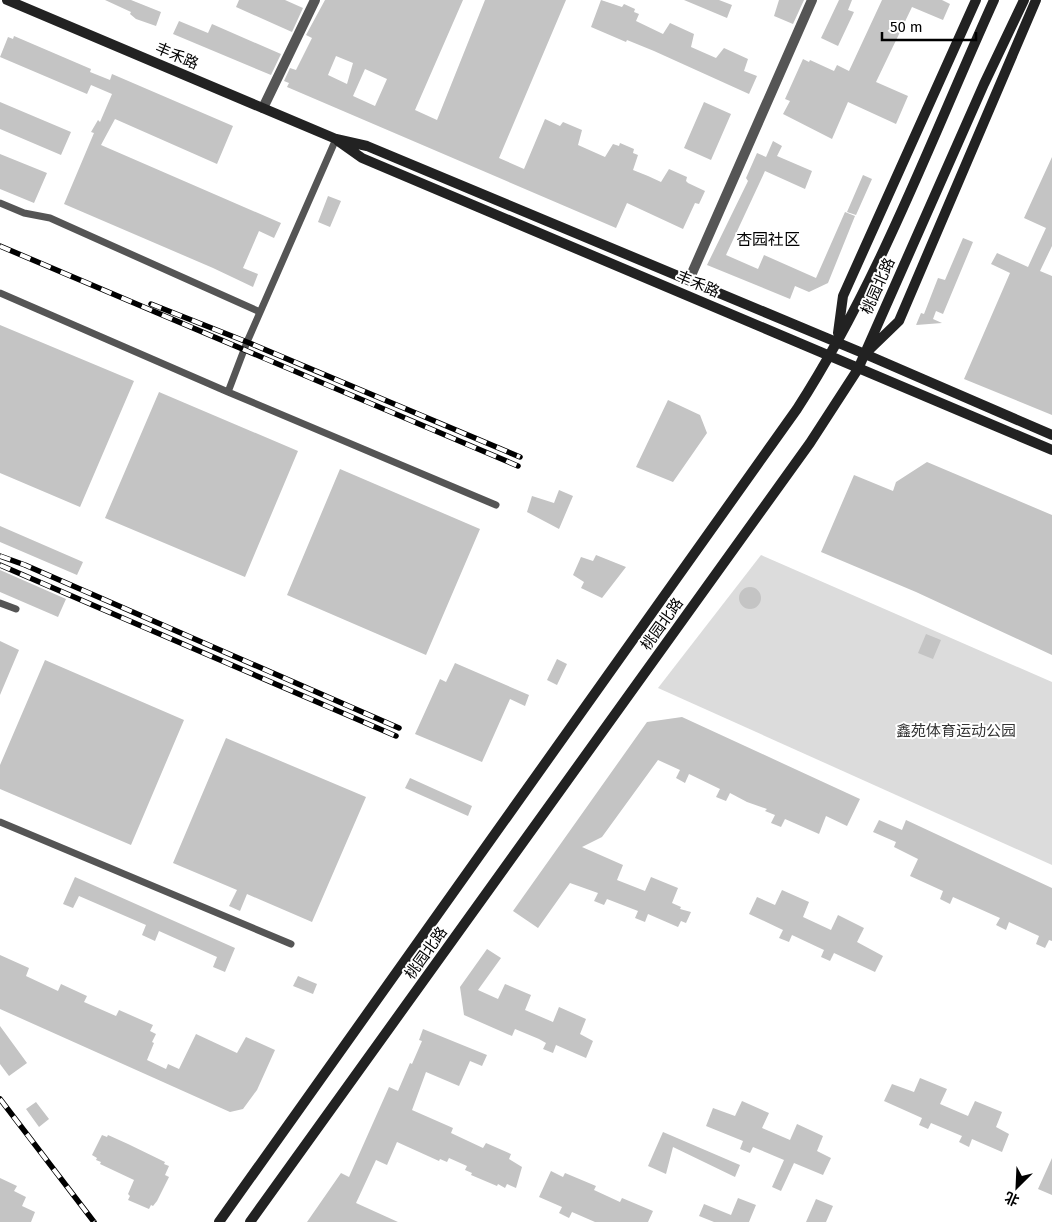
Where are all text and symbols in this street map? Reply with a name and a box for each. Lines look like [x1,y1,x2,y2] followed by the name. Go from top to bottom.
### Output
[882,10,976,42] scale bar
[890,18,923,36] text: 50 m
[153,39,201,73] street label: 丰禾路
[736,230,800,249] district label: 杏园社区
[858,255,898,317] street label: 桃园北路
[674,267,722,301] street label: 丰禾路
[637,594,687,654] street label: 桃园北路
[896,722,1016,740] park label: 鑫苑体育运动公园
[401,923,451,983] street label: 桃园北路
[992,1162,1042,1212] north arrow
[1002,1188,1022,1209] text: 北

